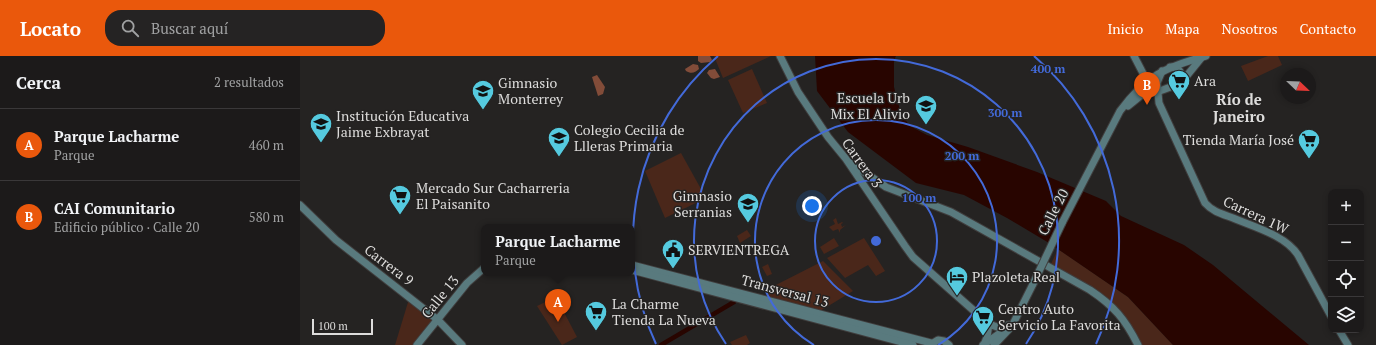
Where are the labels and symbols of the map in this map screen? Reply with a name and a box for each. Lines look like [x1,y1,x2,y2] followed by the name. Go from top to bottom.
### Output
[1031,61,1065,76] text: 400 m
[1166,68,1192,101] supermarket icon: Ara
[1280,68,1316,104] north arrow
[1194,71,1216,90] place label: Ara
[1134,72,1160,105] pin: B
[498,73,564,108] place label: Gimnasio Monterrey
[470,78,496,111] school or university icon: Gimnasio Monterrey
[830,88,910,123] place label: Escuela Urb Mix El Alivio
[1213,89,1265,126] district label: Río de Janeiro
[913,93,939,126] school or university icon: Escuela Urb Mix El Alivio
[988,105,1022,120] text: 300 m
[336,106,469,141] place label: Institución Educativa Jaime Exbrayat
[308,111,334,144] school or university icon: Institución Educativa Jaime Exbrayat
[574,120,685,155] place label: Colegio Cecilia de Llleras Primaria
[546,125,572,158] school or university icon: Colegio Cecilia de Llleras Primaria
[1296,127,1322,160] supermarket icon: Tienda María José
[1183,130,1294,149] place label: Tienda María José
[838,134,887,191] street label: Carrera 3
[945,148,979,163] text: 200 m
[416,178,570,213] place label: Mercado Sur Cacharreria El Paisanito
[387,183,413,216] supermarket icon: Mercado Sur Cacharreria El Paisanito
[1033,185,1072,238] street label: Calle 20
[673,186,732,221] place label: Gimnasio Serranias
[902,190,936,205] text: 100 m
[735,191,761,224] school or university icon: Gimnasio Serranias
[1220,191,1293,238] street label: Carrera 1W
[802,196,822,216] your location
[869,234,883,248] centre of rings
[660,237,686,270] public building icon: SERVIENTREGA
[361,240,418,289] street label: Carrera 9
[688,240,790,259] place label: SERVIENTREGA
[944,264,970,297] hotel icon: Plazoleta Real
[972,267,1060,286] place label: Plazoleta Real
[739,270,831,311] street label: Transversal 13
[417,271,463,322] street label: Calle 13
[545,289,571,322] pin: A
[612,294,716,329] place label: La Charme Tienda La Nueva
[583,299,609,332] supermarket icon: La Charme Tienda La Nueva
[998,299,1121,334] place label: Centro Auto Servicio La Favorita
[970,304,996,337] supermarket icon: Centro Auto Servicio La Favorita
[312,317,373,336] scale bar

